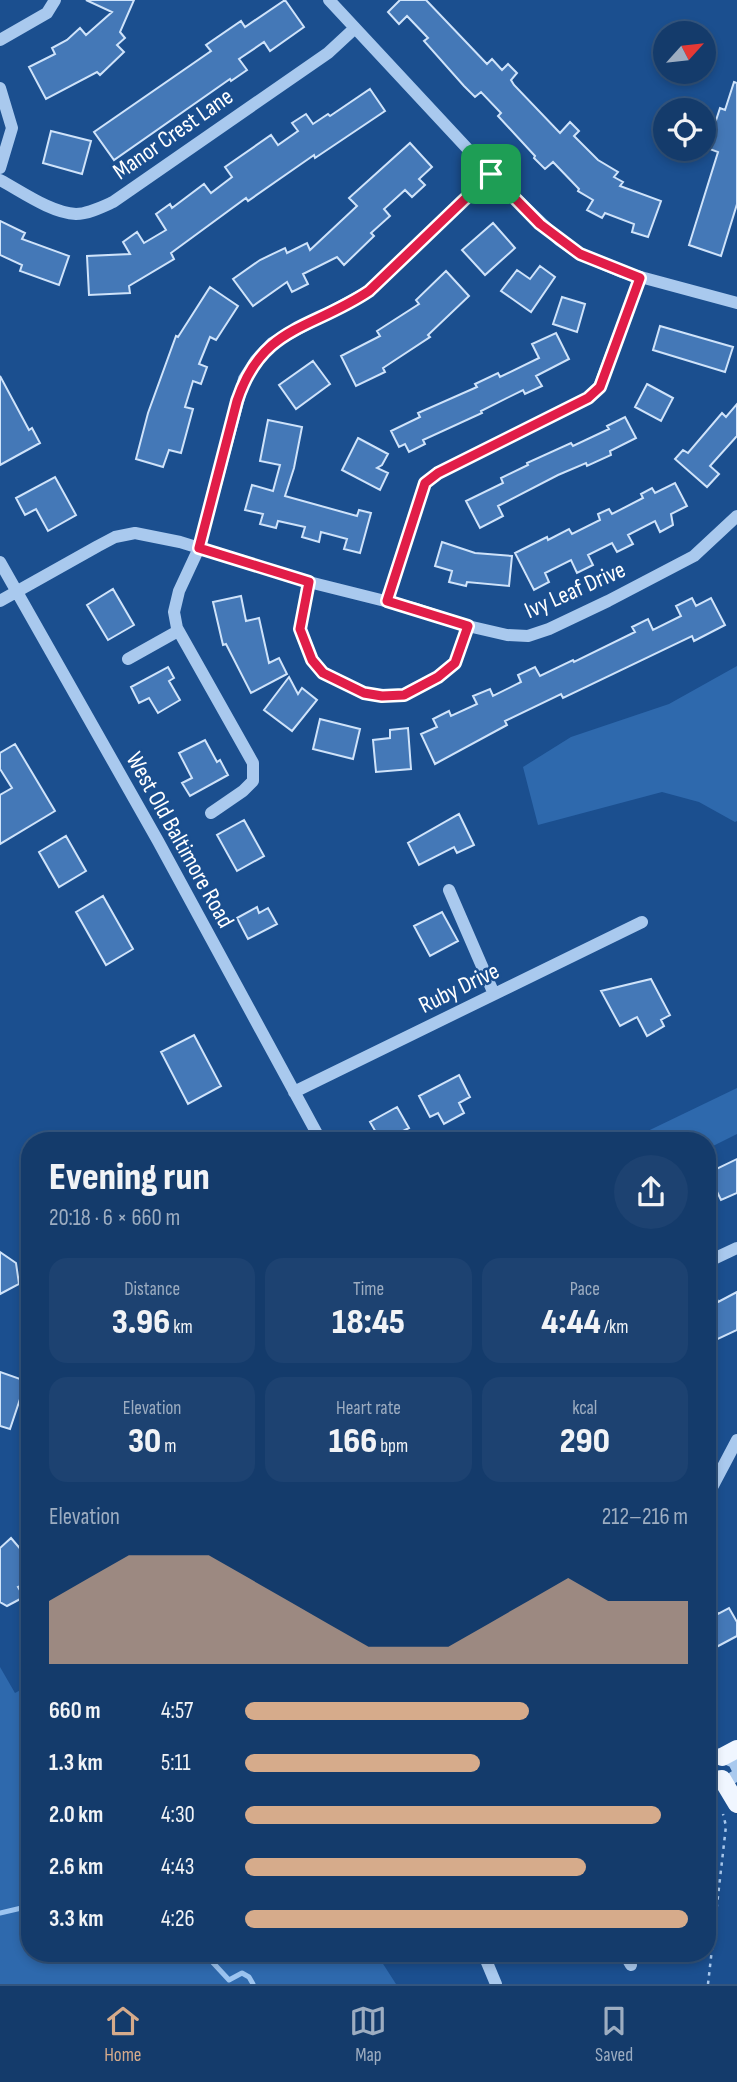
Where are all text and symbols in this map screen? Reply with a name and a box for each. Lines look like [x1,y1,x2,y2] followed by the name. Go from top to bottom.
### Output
[653,21,716,84] north arrow
[653,21,716,161] map controls
[107,82,239,186] street label: Manor Crest Lane
[653,98,716,161] button: locate
[461,144,521,204] pin
[472,155,510,193] icon: arrive
[520,555,630,625] street label: Ivy Leaf Drive
[120,747,240,933] street label: West Old Baltimore Road
[414,956,504,1020] street label: Ruby Drive
[49,1155,210,1200] text: Evening run
[614,1155,688,1229] button: share
[49,1204,180,1232] text: 20:18 · 6 × 660 m
[124,1278,180,1301] text: Distance
[353,1278,384,1301] text: Time
[570,1278,600,1301] text: Pace
[112,1301,170,1344] text: 3.96
[332,1301,405,1344] text: 18:45
[541,1301,601,1344] text: 4:44
[170,1316,193,1339] text: km
[601,1316,629,1339] text: /km
[123,1397,181,1420] text: Elevation
[336,1397,401,1420] text: Heart rate
[572,1397,597,1420] text: kcal
[128,1420,161,1463] text: 30
[329,1420,377,1463] text: 166
[560,1420,610,1463] text: 290
[161,1435,176,1458] text: m
[377,1435,408,1458] text: bpm
[49,1503,120,1531] text: Elevation
[602,1503,688,1531] text: 212–216 m
[49,1697,100,1725] text: 660 m
[161,1697,193,1725] text: 4:57
[49,1749,103,1777] text: 1.3 km
[161,1749,191,1777] text: 5:11
[49,1801,103,1829] text: 2.0 km
[161,1801,195,1829] text: 4:30
[49,1853,103,1881] text: 2.6 km
[161,1853,194,1881] text: 4:43
[49,1905,103,1933] text: 3.3 km
[161,1905,195,1933] text: 4:26
[104,2002,142,2067] tab: Home
[349,2002,387,2067] tab: Map
[595,2002,633,2067] tab: Saved

